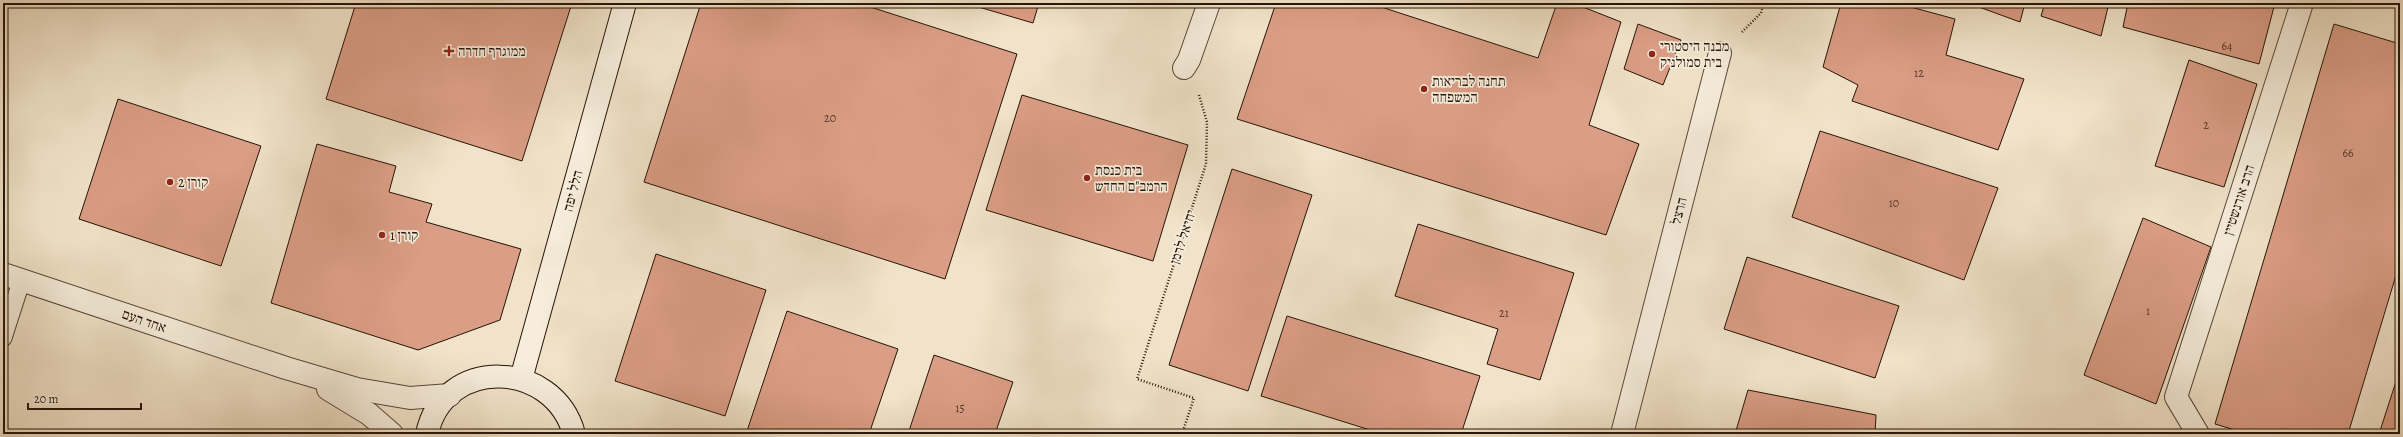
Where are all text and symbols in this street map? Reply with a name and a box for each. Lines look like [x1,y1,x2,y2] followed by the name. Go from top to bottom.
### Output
[1660,37,1729,72] place label: מבנה היסטורי בית סמולניק
[2222,38,2233,54] house number: 64
[458,42,526,61] place label: ממוגרף חדרה
[443,45,455,57] marker: ממוגרף חדרה
[1647,49,1657,59] marker: מבנה היסטורי בית סמולניק
[1914,65,1924,81] house number: 12
[1432,72,1506,107] place label: תחנה לבריאות המשפחה
[1419,84,1429,94] marker: תחנה לבריאות המשפחה
[824,110,836,126] house number: 20
[2203,117,2209,133] house number: 2
[2342,145,2354,161] house number: 66
[1095,161,1168,196] place label: בית כנסת הרמב"ם החדש
[2219,162,2259,238] street label: הרב אורנשטיין
[558,168,588,214] street label: הלל יפה
[178,173,208,192] place label: קורן 2
[1082,173,1092,183] marker: בית כנסת הרמב"ם החדש
[165,177,175,187] marker: קורן 2
[1666,195,1692,227] street label: הרצל
[1889,195,1899,211] house number: 10
[1165,207,1201,267] street label: יחיאל לרמן
[390,226,418,245] place label: קורן 1
[377,230,387,240] marker: קורן 1
[2146,303,2150,319] house number: 1
[119,305,169,337] street label: אחד העם
[1499,305,1509,321] house number: 21
[28,385,141,411] scale bar
[34,391,58,407] text: 20 m
[955,400,965,416] house number: 15

